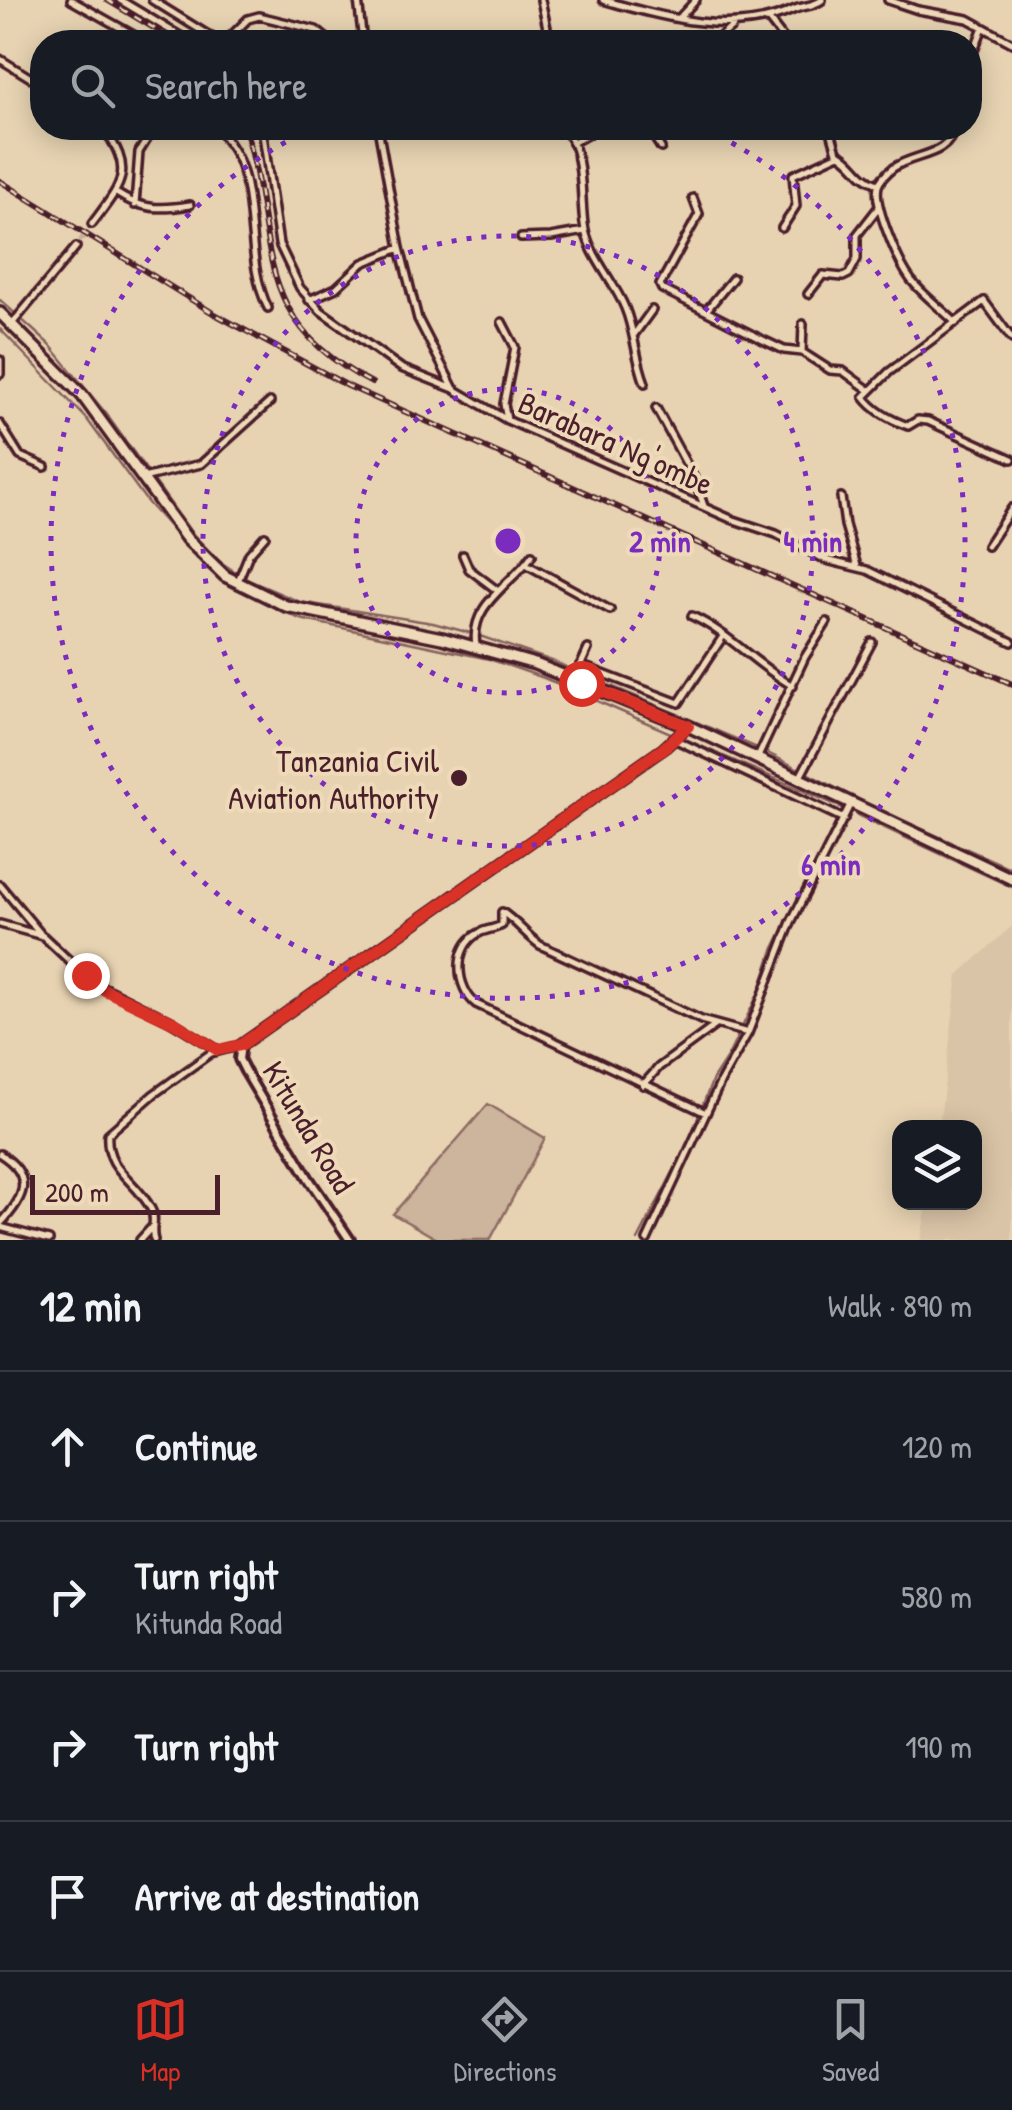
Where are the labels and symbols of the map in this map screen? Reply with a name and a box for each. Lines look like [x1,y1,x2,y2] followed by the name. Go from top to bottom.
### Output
[512,381,720,505] street label: Barabara Ng'ombe
[629,521,691,561] text: 2 min
[784,521,842,561] text: 4 min
[490,523,526,559] centre of rings
[559,661,605,707] route start
[228,739,439,819] place label: Tanzania Civil Aviation Authority
[448,767,470,789] marker: Tanzania Civil Aviation Authority
[801,844,861,884] text: 6 min
[64,953,110,999] route end
[253,1053,365,1201] street label: Kitunda Road
[30,1170,220,1214] scale bar

